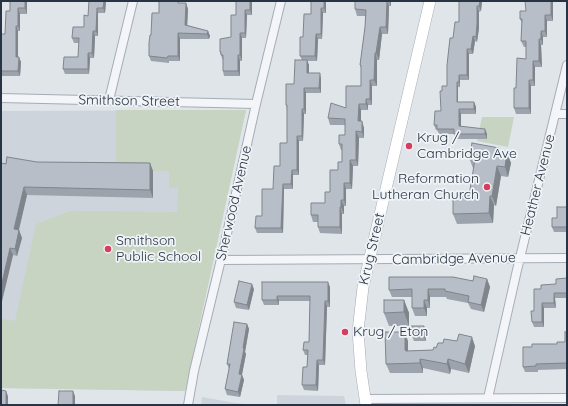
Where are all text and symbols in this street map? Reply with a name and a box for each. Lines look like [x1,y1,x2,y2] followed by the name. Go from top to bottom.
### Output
[78,92,180,110] street label: Smithson Street
[417,130,517,162] place label: Krug / Cambridge Ave
[517,132,559,238] street label: Heather Avenue
[404,141,414,151] marker: Krug / Cambridge Ave
[213,144,255,262] street label: Sherwood Avenue
[372,171,479,204] place label: Reformation Lutheran Church
[482,182,492,192] marker: Reformation Lutheran Church
[356,211,388,287] street label: Krug Street
[116,233,201,266] place label: Smithson Public School
[103,244,113,254] marker: Smithson Public School
[392,250,516,268] street label: Cambridge Avenue
[353,324,428,340] place label: Krug / Eton
[340,327,350,337] marker: Krug / Eton

